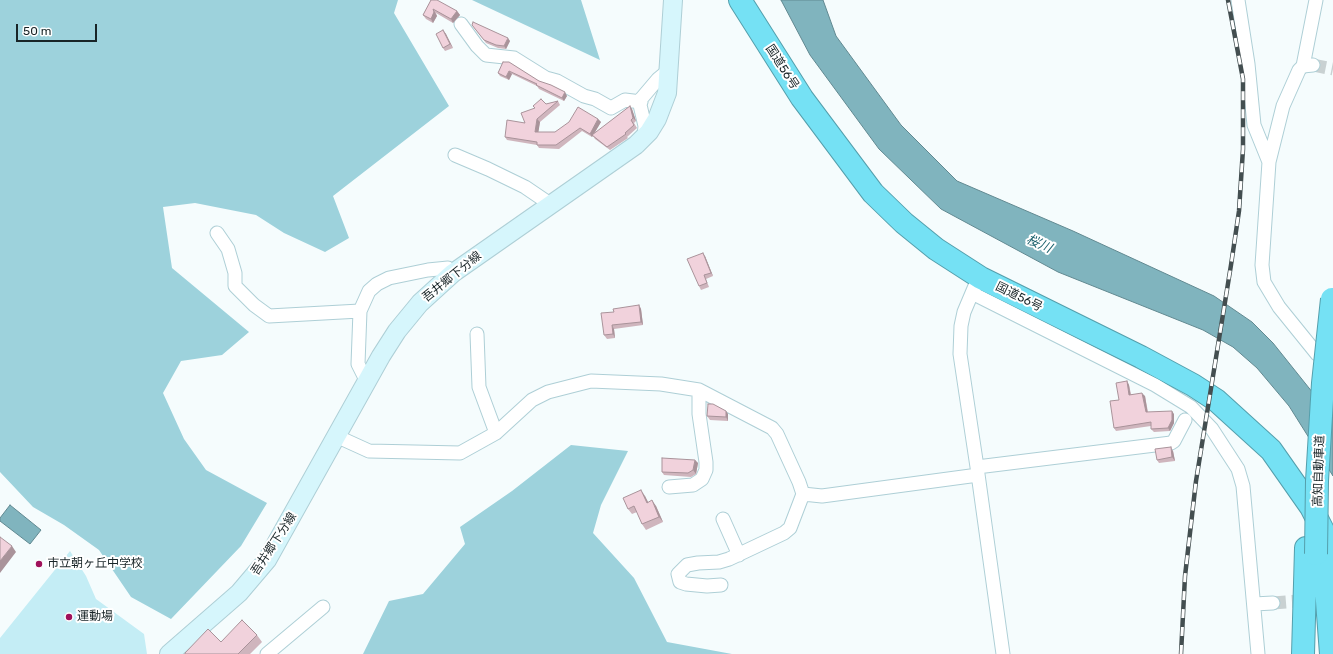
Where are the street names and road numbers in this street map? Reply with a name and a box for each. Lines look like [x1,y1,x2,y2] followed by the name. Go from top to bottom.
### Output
[762,42,802,92] street label: 国道56号
[419,249,485,305] street label: 吾井郷下分線
[993,279,1045,315] street label: 国道56号
[1311,435,1327,507] street label: 高知自動車道
[248,510,300,578] street label: 吾井郷下分線

